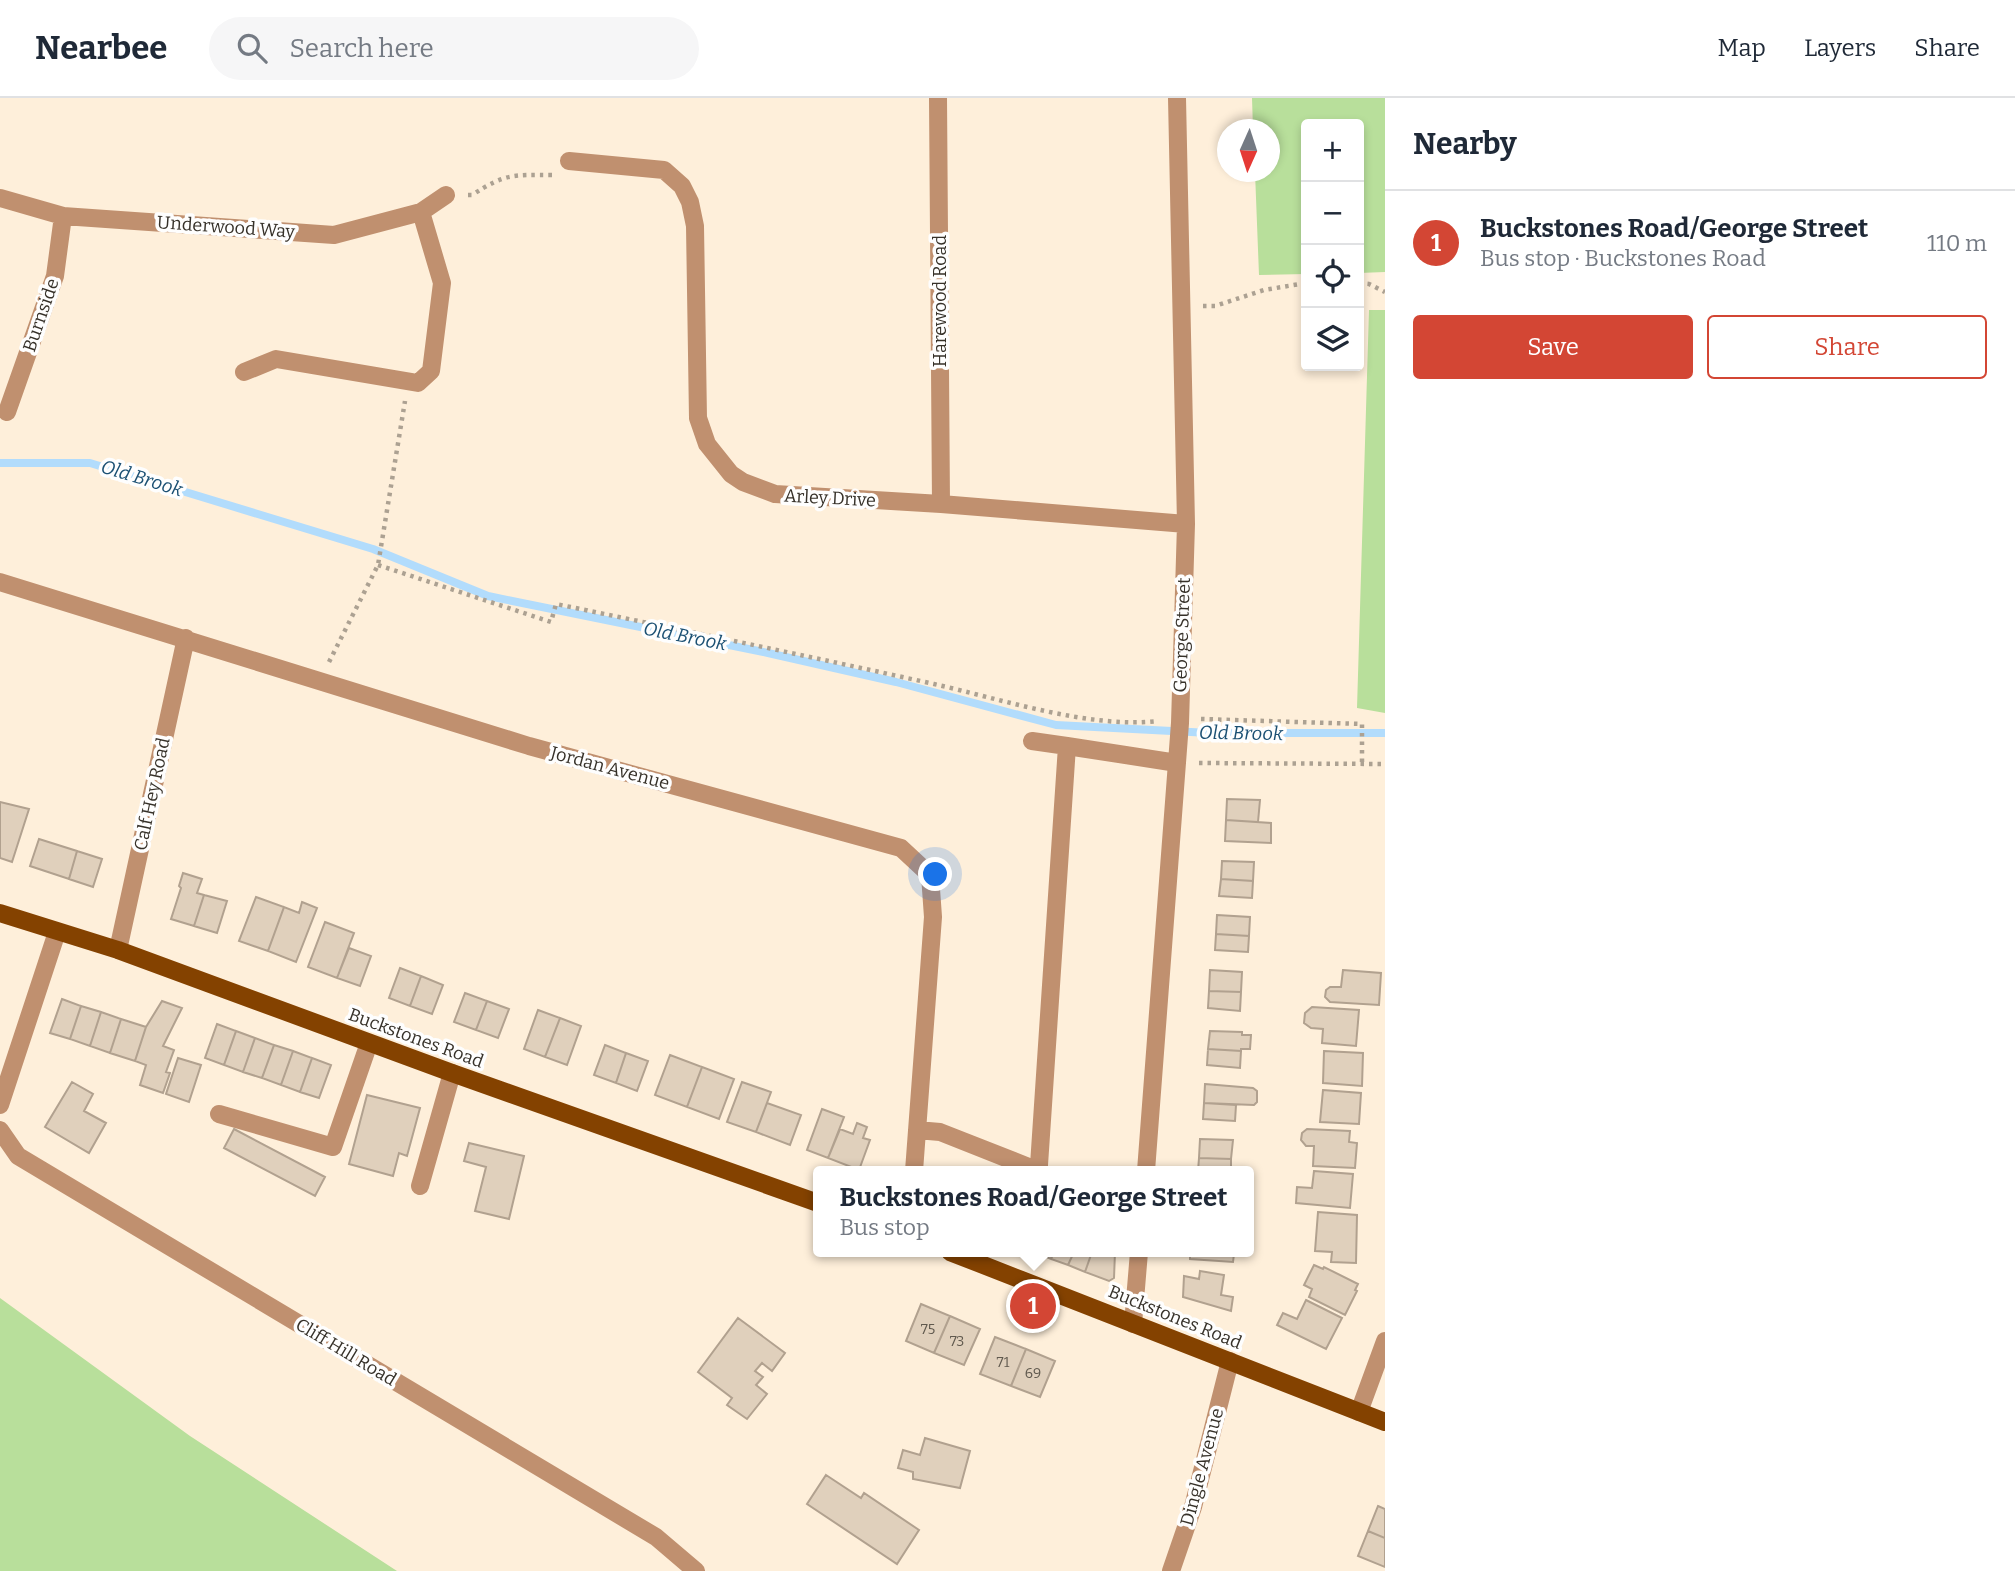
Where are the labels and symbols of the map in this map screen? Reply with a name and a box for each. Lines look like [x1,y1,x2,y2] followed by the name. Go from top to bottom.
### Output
[1217,119,1280,182] north arrow
[156,211,296,243] street label: Underwood Way
[929,235,951,367] street label: Harewood Road
[18,275,64,355] street label: Burnside
[98,455,186,502] water label: Old Brook
[783,485,877,511] street label: Arley Drive
[1169,577,1195,693] street label: George Street
[641,617,729,655] water label: Old Brook
[1199,721,1284,745] water label: Old Brook
[129,735,175,853] street label: Calf Hey Road
[547,741,672,794] street label: Jordan Avenue
[918,857,952,891] your location
[345,1003,487,1073] street label: Buckstones Road
[1010,1280,1056,1332] pin: 1
[1105,1280,1245,1354] street label: Buckstones Road
[292,1313,401,1391] street label: Cliff Hill Road
[921,1321,935,1338] house number: 75
[950,1333,964,1350] house number: 73
[997,1354,1010,1371] house number: 71
[1025,1365,1041,1382] house number: 69
[1176,1406,1228,1528] street label: Dingle Avenue

